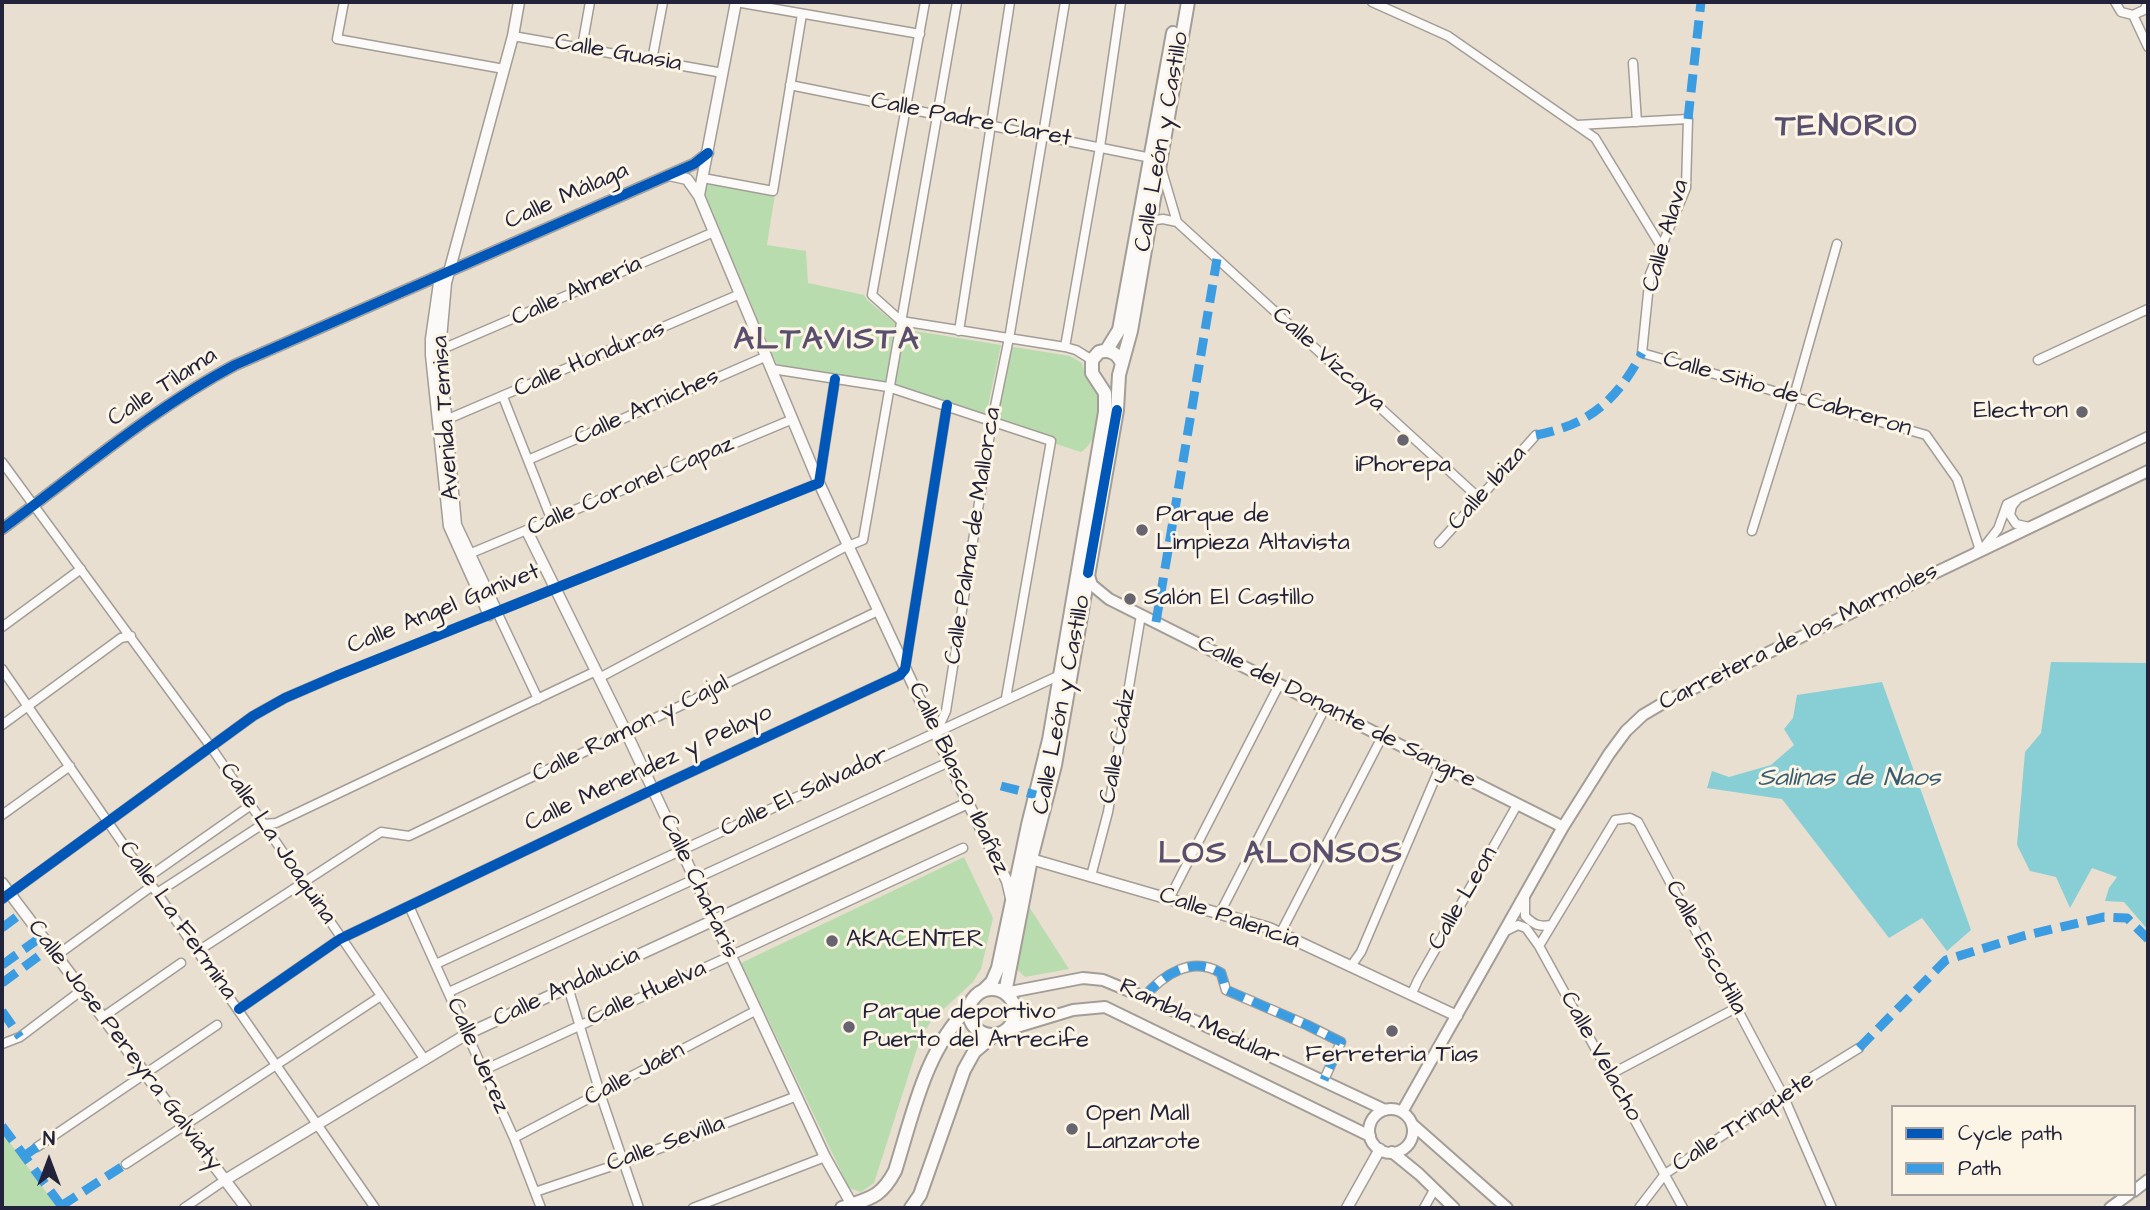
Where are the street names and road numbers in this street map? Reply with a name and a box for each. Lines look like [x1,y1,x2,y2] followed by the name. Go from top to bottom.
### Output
[552,29,684,79] street label: Calle Guasia
[1130,30,1196,254] street label: Calle León y Castillo
[868,87,1074,155] street label: Calle Padre Claret
[501,157,633,237] street label: Calle Málaga
[1637,177,1697,295] street label: Calle Alava
[508,251,646,333] street label: Calle Almería
[1265,302,1391,418] street label: Calle Vizcaya
[510,315,670,405] street label: Calle Honduras
[427,335,467,501] street label: Avenida Temisa
[103,342,223,434] street label: Calle Tilama
[1659,346,1915,444] street label: Calle Sitio de Cabreron
[570,363,724,453] street label: Calle Arniches
[939,405,1009,667] street label: Calle Palma de Mallorca
[523,430,739,544] street label: Calle Coronel Capaz
[1442,441,1534,537] street label: Calle Ibiza
[344,558,544,662] street label: Calle Angel Ganivet
[1655,558,1943,718] street label: Carretera de los Marmoles
[1028,593,1098,817] street label: Calle León y Castillo
[1192,630,1480,796] street label: Calle del Donante de Sangre
[528,670,734,790] street label: Calle Ramon y Cajal
[901,678,1015,880] street label: Calle Blasco Ibañez
[1095,686,1143,806] street label: Calle Cádiz
[521,699,777,839] street label: Calle Menendez y Pelayo
[716,741,894,845] street label: Calle El Salvador
[212,758,342,930] street label: Calle La Joaquina
[652,810,744,964] street label: Calle Chafaris
[112,836,242,1006] street label: Calle La Fermina
[1423,842,1505,956] street label: Calle Leon
[1658,876,1752,1020] street label: Calle Escotilla
[1155,882,1303,956] street label: Calle Palencia
[20,915,228,1177] street label: Calle Jose Pereyra Galviaty
[489,942,645,1034] street label: Calle Andalucia
[583,955,711,1033] street label: Calle Huelva
[1114,973,1284,1073] street label: Rambla Medular
[1553,987,1647,1127] street label: Calle Velacho
[439,994,515,1118] street label: Calle Jerez
[580,1037,690,1113] street label: Calle Jaén
[1668,1066,1820,1180] street label: Calle Trinquete
[603,1110,729,1180] street label: Calle Sevilla

